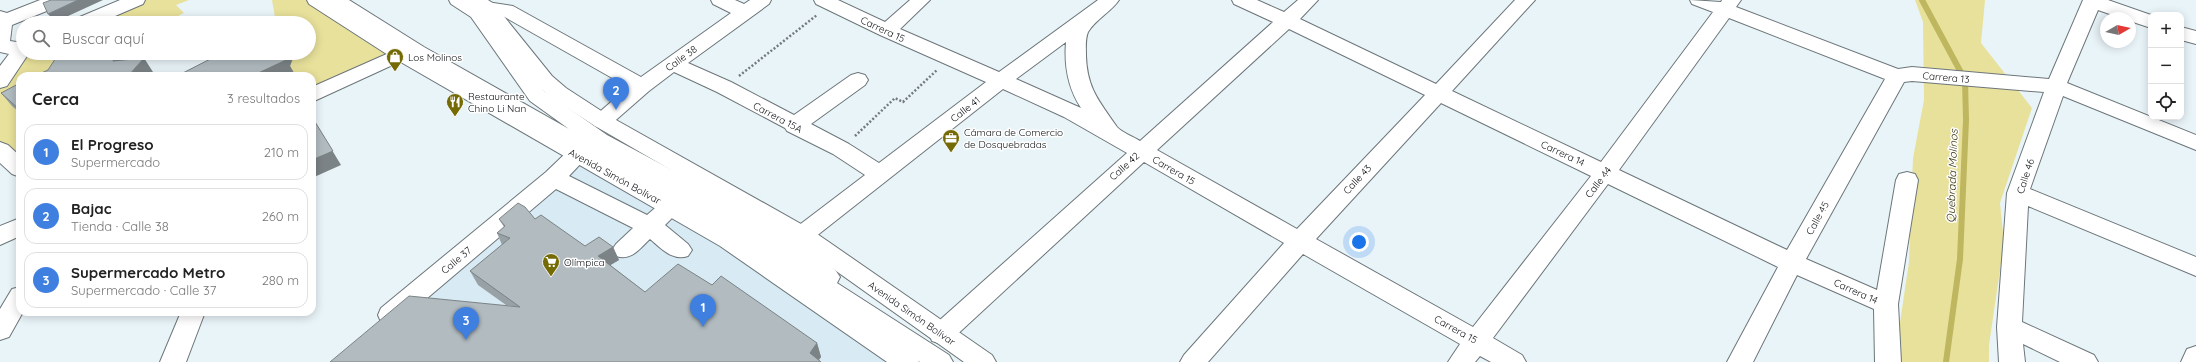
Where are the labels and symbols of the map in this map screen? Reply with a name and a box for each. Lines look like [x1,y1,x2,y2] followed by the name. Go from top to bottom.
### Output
[2100,12,2136,48] north arrow
[859,14,907,45] street label: Carrera 15
[663,43,700,74] street label: Calle 38
[385,47,405,72] shop icon: Los Molinos
[408,51,462,64] place label: Los Molinos
[1922,69,1970,86] street label: Carrera 13
[603,77,629,110] pin: 2
[468,90,526,115] place label: Restaurante Chino Li Nan
[445,92,465,117] restaurant icon: Restaurante Chino Li Nan
[948,94,983,125] street label: Calle 41
[751,99,805,136] street label: Carrera 15A
[964,126,1063,151] place label: Cámara de Comercio de Dosquebradas
[941,128,961,153] office icon: Cámara de Comercio de Dosquebradas
[1943,128,1961,223] water label: Quebrada Molinos
[1539,138,1587,169] street label: Carrera 14
[566,146,663,207] street label: Avenida Simón Bolívar
[1107,149,1143,183] street label: Calle 42
[1150,153,1198,188] street label: Carrera 15
[2014,156,2037,195] street label: Calle 46
[1340,162,1374,197] street label: Calle 43
[1582,164,1614,201] street label: Calle 44
[1803,199,1832,237] street label: Calle 45
[1349,232,1369,252] your location
[438,244,474,277] street label: Calle 37
[541,252,561,277] supermarket icon: Olímpica
[564,256,605,269] place label: Olímpica
[1832,276,1880,307] street label: Carrera 14
[866,278,958,348] street label: Avenida Simón Bolívar
[690,294,716,327] pin: 1
[453,307,479,340] pin: 3
[1432,312,1480,347] street label: Carrera 15

